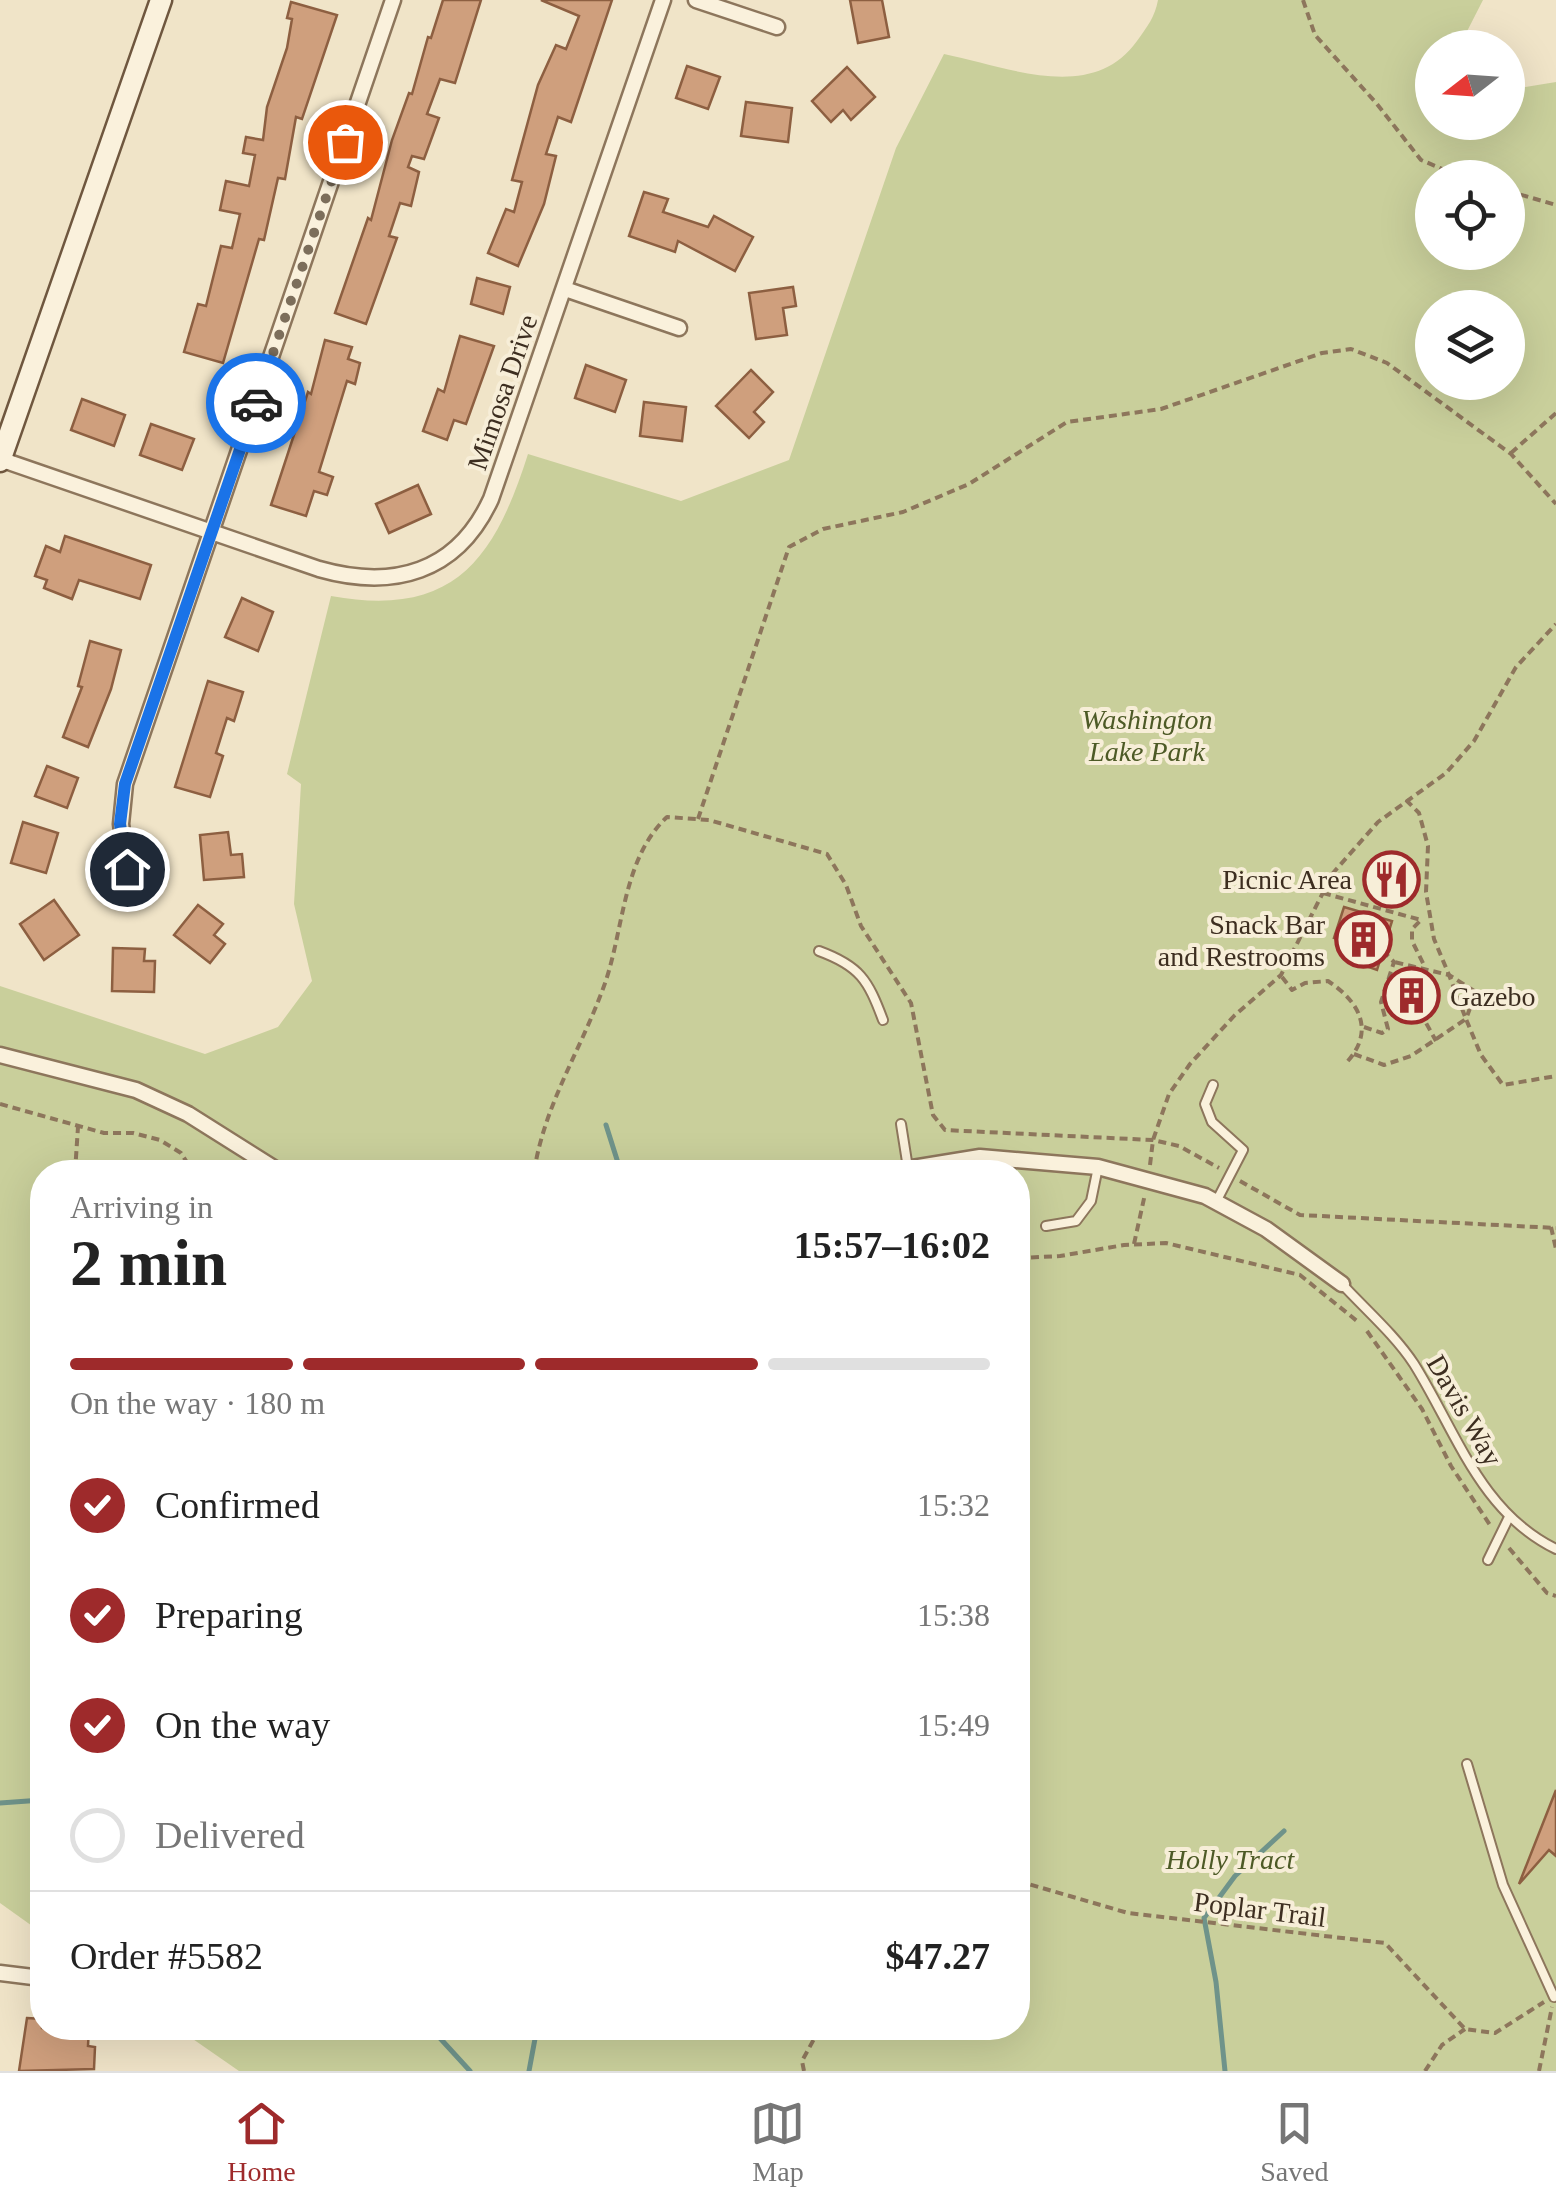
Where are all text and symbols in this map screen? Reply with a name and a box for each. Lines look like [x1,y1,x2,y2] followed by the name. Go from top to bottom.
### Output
[1415,30,1525,140] north arrow
[1415,30,1525,400] map controls
[303,100,388,185] pin
[318,115,373,170] icon: bag
[1415,160,1525,270] button: locate
[1415,290,1525,400] button: layers
[461,310,544,474] street label: Mimosa Drive
[206,353,306,453] courier
[229,376,284,431] icon: car
[1081,704,1213,767] park label: Washington Lake Park
[85,827,170,912] pin
[100,842,155,897] icon: home
[1361,849,1421,909] restaurant icon: Picnic Area
[1222,864,1353,895] place label: Picnic Area
[1158,909,1326,972] place label: Snack Bar and Restrooms
[1334,910,1394,970] building icon: Snack Bar and Restrooms
[1381,966,1441,1026] building icon: Gazebo
[1450,981,1536,1012] place label: Gazebo
[70,1189,213,1225] text: Arriving in
[794,1224,990,1266] text: 15:57–16:02
[70,1227,227,1299] text: 2 min
[1421,1349,1509,1471] street label: Davis Way
[70,1385,325,1421] text: On the way · 180 m
[70,1478,125,1533] icon: check
[155,1484,320,1526] text: Confirmed
[917,1487,990,1523] text: 15:32
[70,1588,125,1643] icon: check
[155,1594,303,1636] text: Preparing
[917,1597,990,1633] text: 15:38
[70,1698,125,1753] icon: check
[155,1704,330,1746] text: On the way
[917,1707,990,1743] text: 15:49
[155,1814,305,1856] text: Delivered
[1165,1844,1295,1875] park label: Holly Tract
[1192,1886,1328,1933] street label: Poplar Trail
[70,1935,263,1977] text: Order #5582
[886,1935,990,1977] text: $47.27
[227,2096,296,2188] tab: Home
[750,2096,805,2188] tab: Map
[1260,2096,1329,2188] tab: Saved

